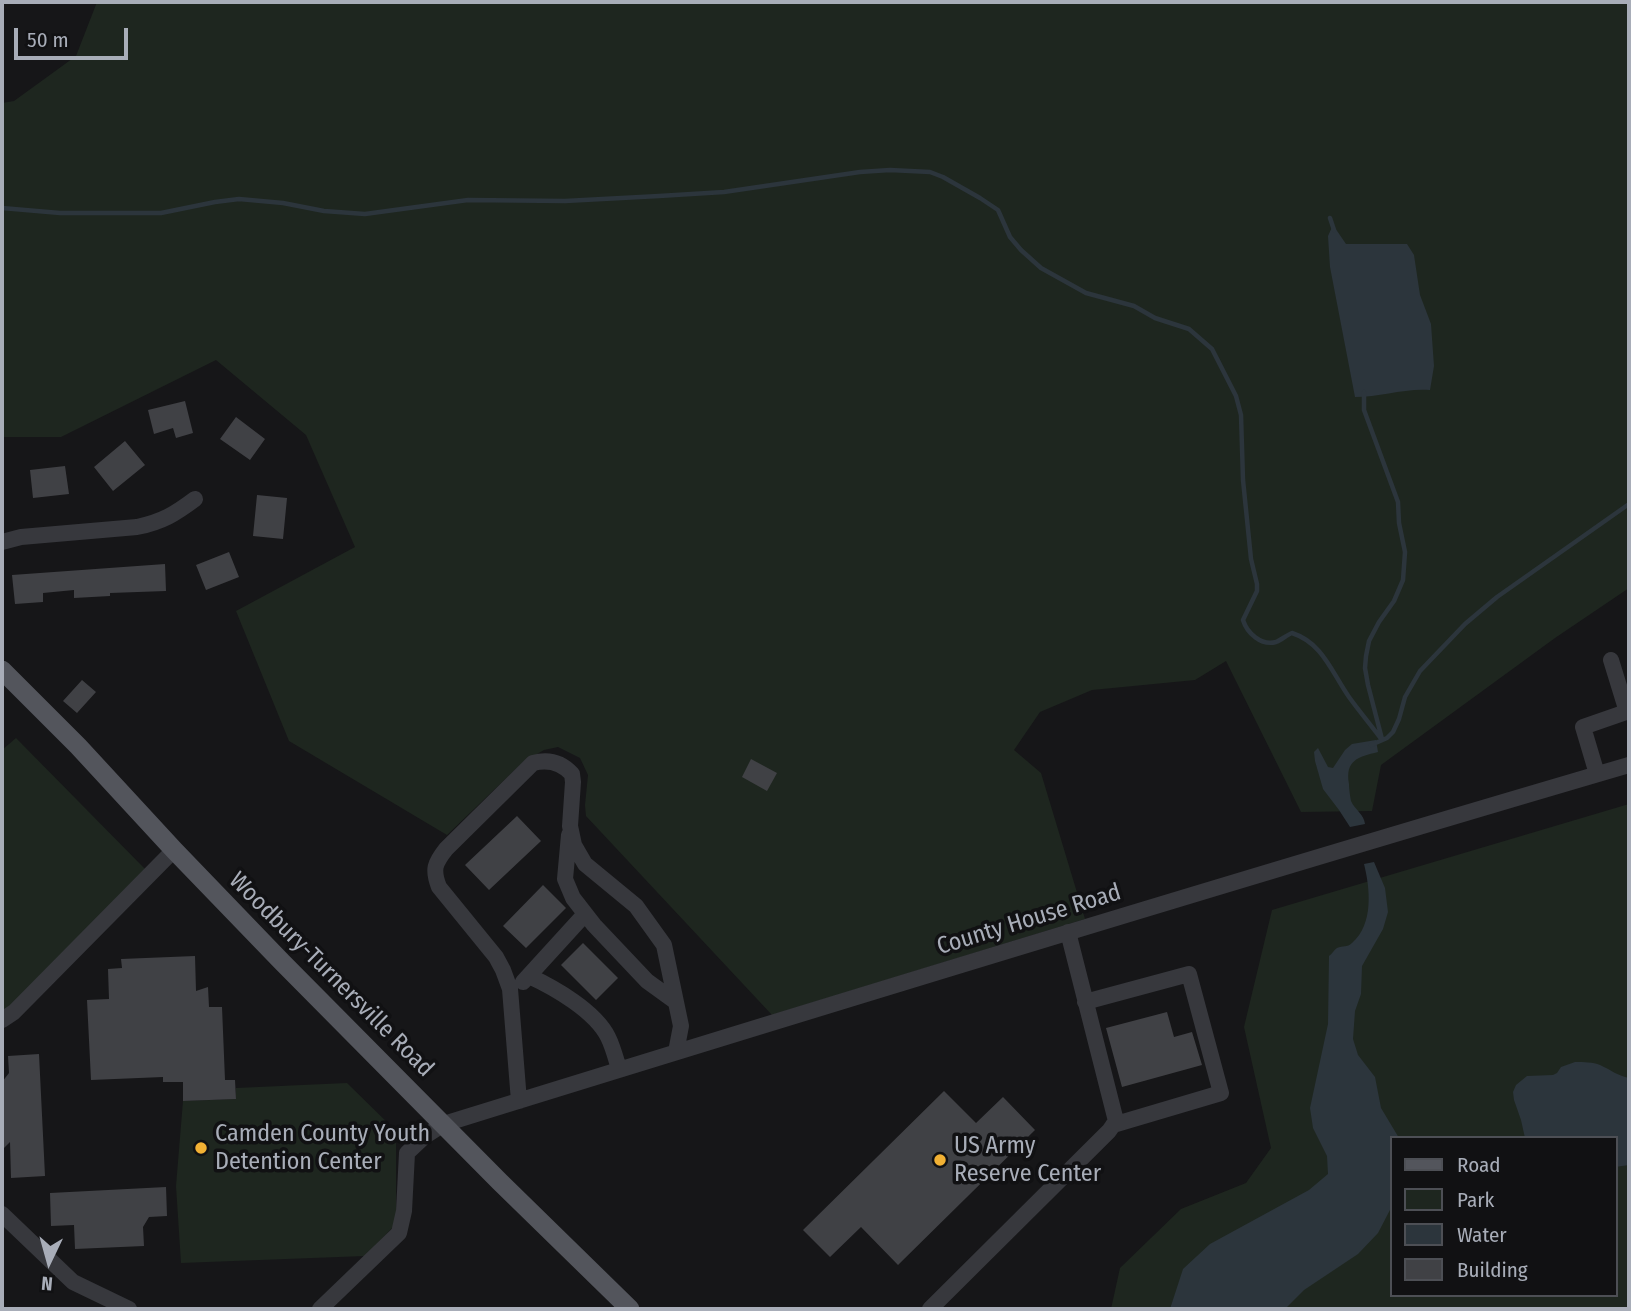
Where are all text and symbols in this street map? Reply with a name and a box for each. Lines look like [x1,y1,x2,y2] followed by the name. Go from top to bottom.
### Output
[18,14,131,58] scale bar
[27,27,69,53] text: 50 m
[223,867,439,1083] street label: Woodbury-Turnersville Road
[934,878,1124,962] street label: County House Road
[215,1120,430,1176] place label: Camden County Youth Detention Center
[954,1132,1101,1188] place label: US Army Reserve Center
[1390,1136,1617,1297] legend
[193,1140,209,1156] marker: Camden County Youth Detention Center
[932,1152,948,1168] marker: US Army Reserve Center
[1457,1152,1501,1178] text: Road
[1457,1187,1494,1213] text: Park
[1457,1222,1507,1248] text: Water
[14,1227,84,1297] north arrow
[1457,1257,1528,1283] text: Building
[40,1271,54,1295] text: N

